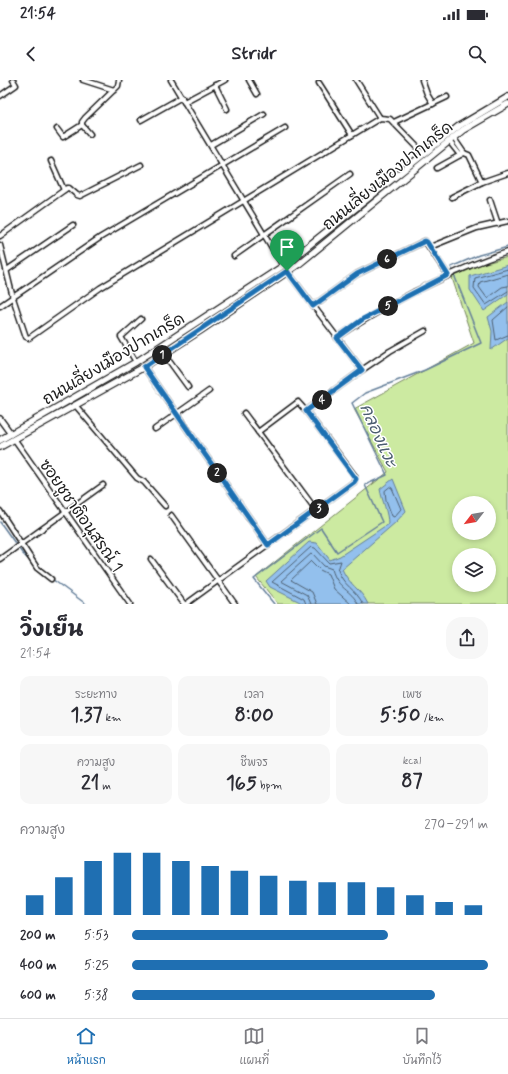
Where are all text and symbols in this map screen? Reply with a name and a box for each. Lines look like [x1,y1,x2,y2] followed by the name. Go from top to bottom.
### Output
[20,4,56,24] text: 21:54
[232,42,276,66] text: Stridr
[20,43,42,65] icon: back
[466,43,488,65] icon: search
[315,112,458,235] street label: ถนนเลี่ยงเมืองปากเกร็ด
[270,230,304,271] pin
[276,236,298,258] icon: arrive
[377,249,397,269] pin: 6
[384,252,390,266] text: 6
[378,296,398,316] pin: 5
[385,299,391,313] text: 5
[36,303,189,410] street label: ถนนเลี่ยงเมืองปากเกร็ด
[152,345,172,365] pin: 1
[160,348,164,362] text: 1
[312,390,332,410] pin: 4
[319,393,325,407] text: 4
[354,400,403,473] water label: คลองแวะ
[33,454,129,577] street label: ซอยชูชาติอนุสรณ์ 1
[207,463,227,483] pin: 2
[214,466,220,480] text: 2
[452,496,496,540] north arrow
[452,496,496,592] map controls
[309,499,329,519] pin: 3
[317,502,321,516] text: 3
[452,548,496,592] button: layers
[20,616,83,644] text: วิ่งเย็น
[446,617,488,659] button: share
[20,645,51,662] text: 21:54
[75,688,117,702] text: ระยะทาง
[244,688,264,702] text: เวลา
[402,688,422,702] text: เพซ
[70,702,103,729] text: 1.37
[234,702,274,729] text: 8:00
[380,702,420,729] text: 5:50
[103,711,122,725] text: km
[420,711,444,725] text: /km
[403,754,421,768] text: kcal
[77,756,115,770] text: ความสูง
[240,756,268,770] text: ชีพจร
[401,768,423,795] text: 87
[81,770,99,797] text: 21
[226,770,257,797] text: 165
[99,779,111,793] text: m
[257,779,282,793] text: bpm
[424,816,488,833] text: 270–291 m
[20,822,65,839] text: ความสูง
[20,927,55,944] text: 200 m
[84,927,109,944] text: 5:53
[20,957,57,974] text: 400 m
[84,957,109,974] text: 5:25
[20,987,56,1004] text: 600 m
[84,987,108,1004] text: 5:38
[67,1025,106,1068] tab: หน้าแรก
[239,1025,269,1068] tab: แผนที่
[403,1025,441,1068] tab: บันทึกไว้

